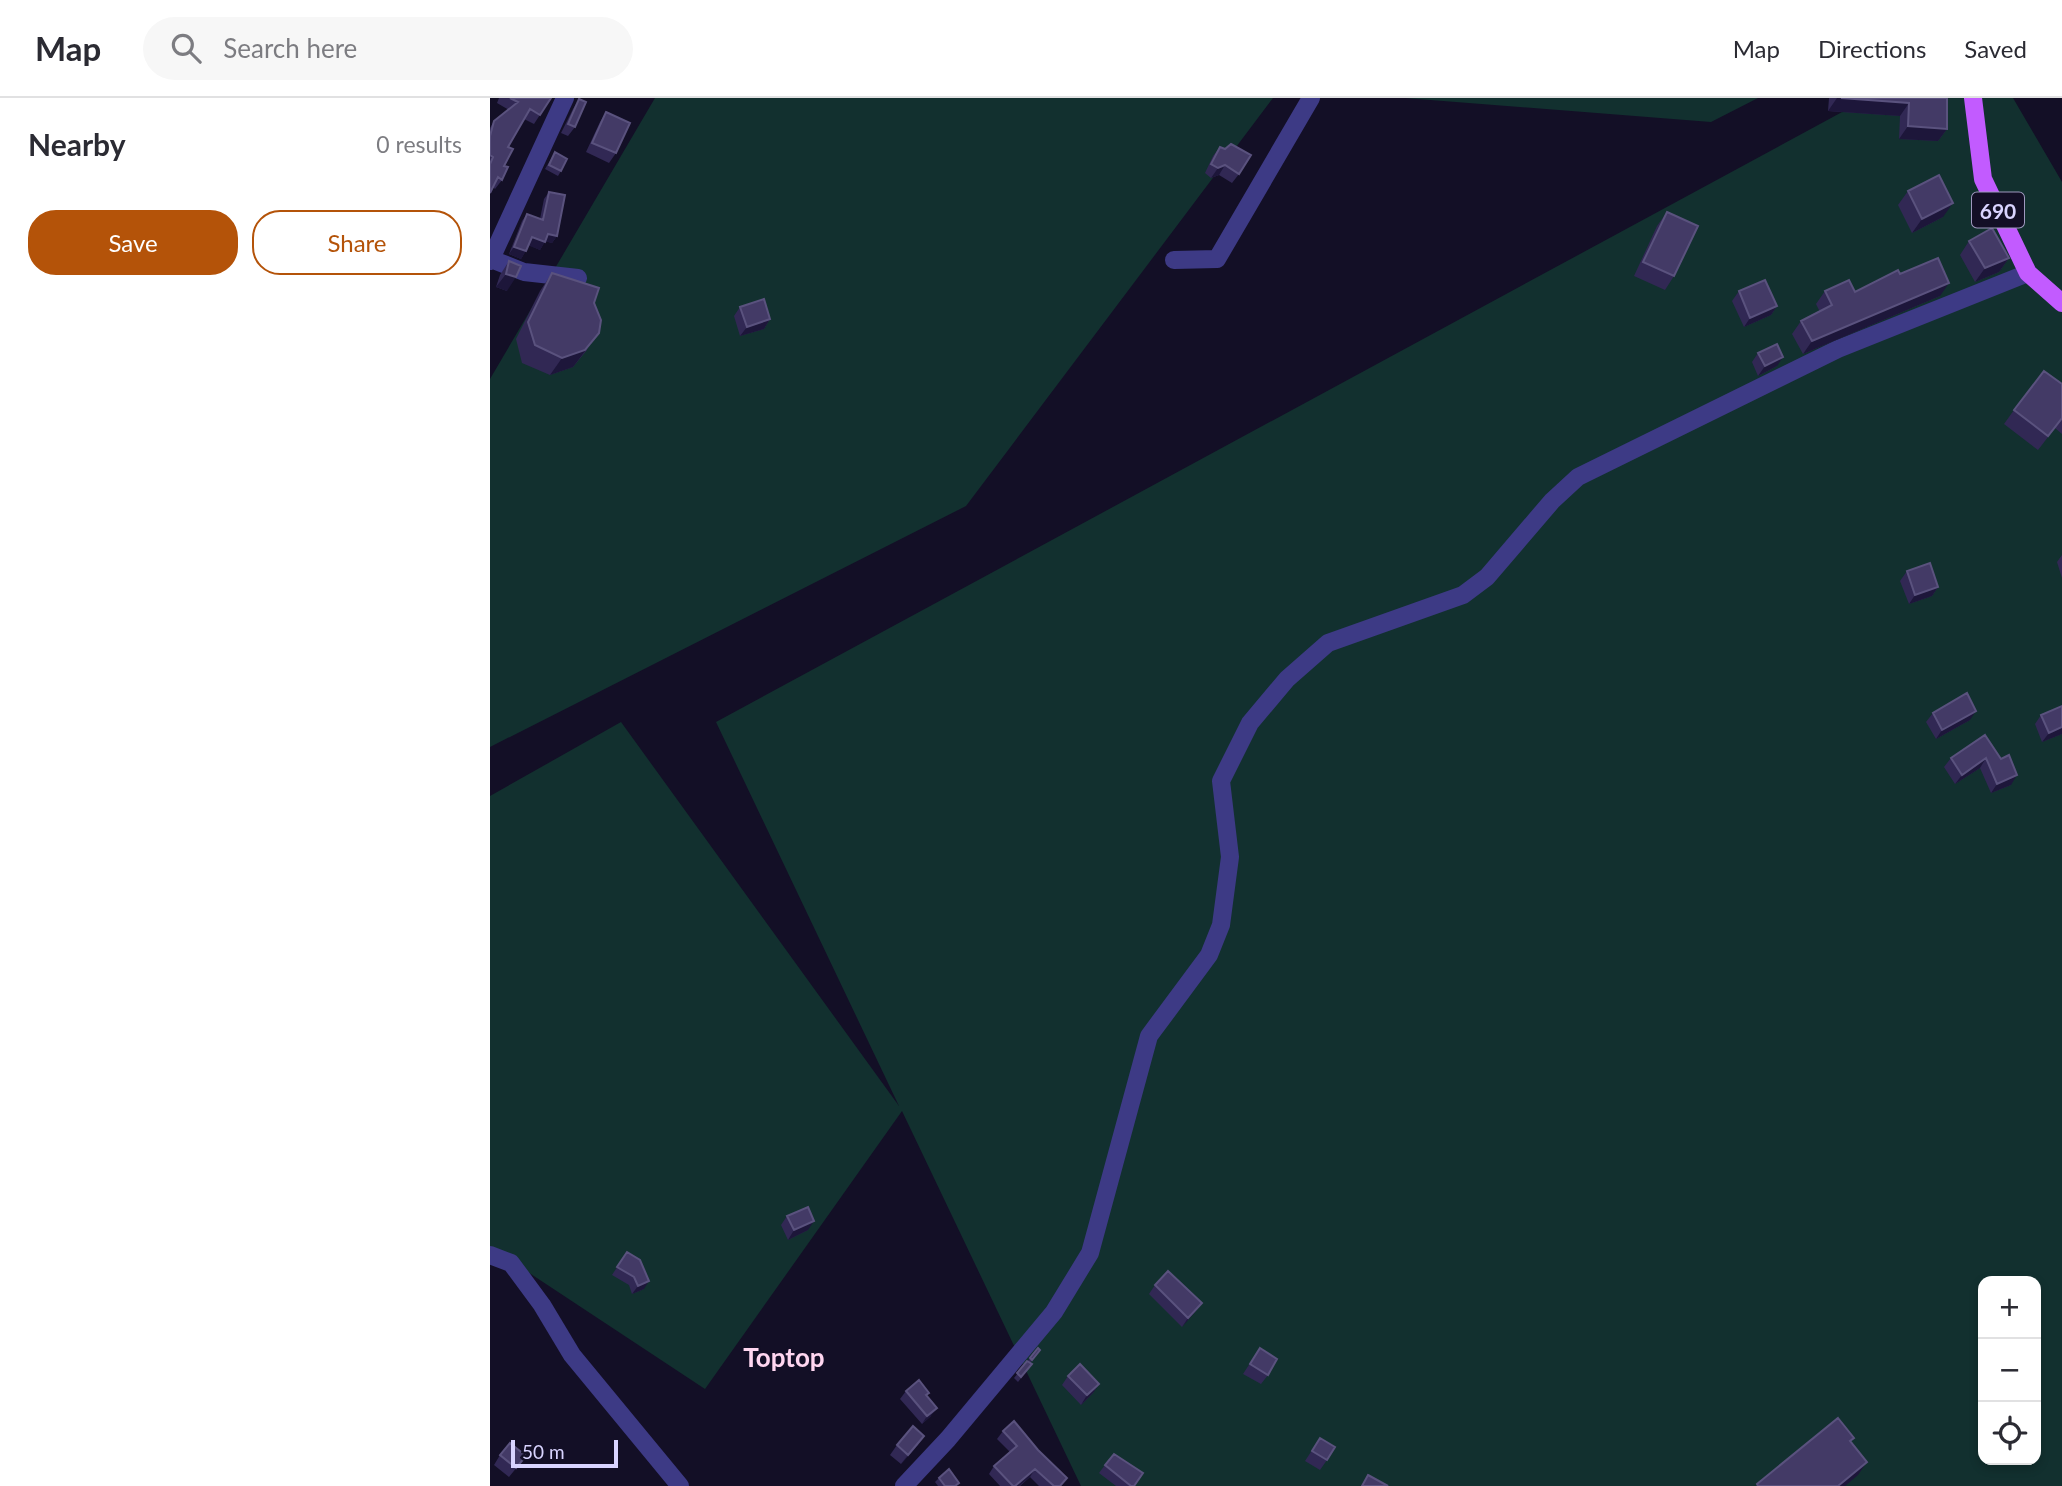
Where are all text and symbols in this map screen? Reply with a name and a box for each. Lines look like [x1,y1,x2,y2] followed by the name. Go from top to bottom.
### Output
[143,17,633,80] search box
[35,28,101,68] text: Map
[167,29,205,67] icon: search
[223,32,357,64] text: Search here
[1733,34,1780,63] text: Map
[1818,34,1926,63] text: Directions
[1964,34,2027,63] text: Saved
[28,126,126,162] text: Nearby
[376,130,462,158] text: 0 results
[1972,192,2024,228] road number: 690
[28,210,238,275] button: Save
[252,210,462,275] button: Share
[1978,1276,2041,1465] map controls
[1978,1276,2041,1339] button: +
[1978,1339,2041,1402] button: −
[743,1341,825,1373] district label: Toptop
[1978,1402,2041,1465] button: locate
[511,1437,618,1469] scale bar
[522,1440,565,1463] text: 50 m

